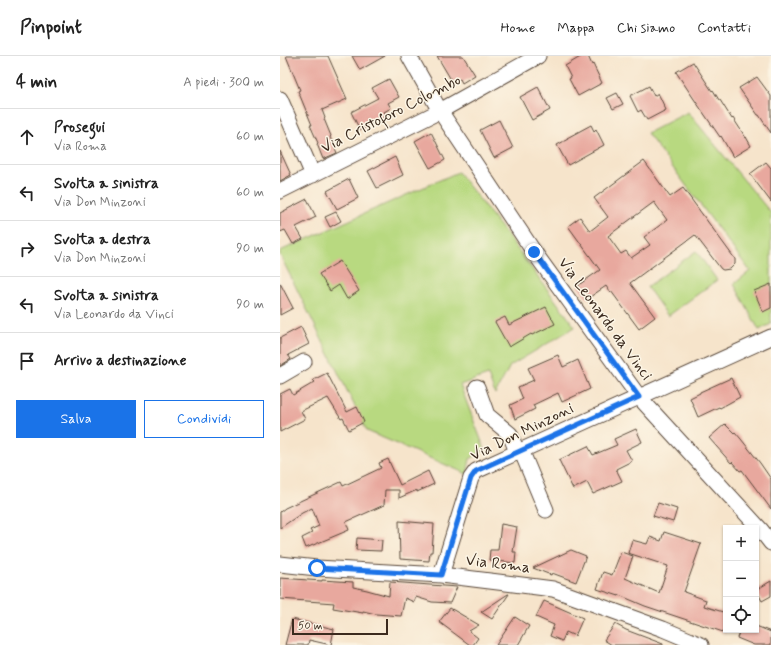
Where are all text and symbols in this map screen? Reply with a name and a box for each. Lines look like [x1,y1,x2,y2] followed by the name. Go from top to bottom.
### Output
[20,15,82,40] text: Pinpoint
[500,19,535,37] text: Home
[557,19,595,37] text: Mappa
[617,19,675,37] text: Chi siamo
[697,19,751,37] text: Contatti
[318,70,465,160] street label: Via Cristoforo Colombo
[16,71,57,93] text: 4 min
[183,74,264,91] text: A piedi · 300 m
[54,118,105,138] text: Prosegui
[16,126,38,148] icon: ahead
[236,128,264,145] text: 60 m
[54,138,107,155] text: Via Roma
[54,174,159,194] text: Svolta a sinistra
[16,182,38,204] icon: left
[236,184,264,201] text: 60 m
[54,194,146,211] text: Via Don Minzoni
[54,230,151,250] text: Svolta a destra
[16,238,38,260] icon: right
[236,240,264,257] text: 90 m
[525,243,543,261] route end
[54,250,146,267] text: Via Don Minzoni
[553,253,657,385] street label: Via Leonardo da Vinci
[54,286,159,306] text: Svolta a sinistra
[16,294,38,316] icon: left
[236,296,264,313] text: 90 m
[54,306,174,323] text: Via Leonardo da Vinci
[16,350,38,372] icon: arrive
[54,351,187,371] text: Arrivo a destinazione
[467,398,578,466] street label: Via Don Minzoni
[16,400,136,438] button: Salva
[144,400,264,438] button: Condividi
[723,525,759,633] map controls
[723,525,759,561] button: +
[464,550,532,578] street label: Via Roma
[308,559,326,577] route start
[723,561,759,597] button: −
[723,597,759,633] button: locate
[292,617,388,636] scale bar
[298,619,323,633] text: 50 m

